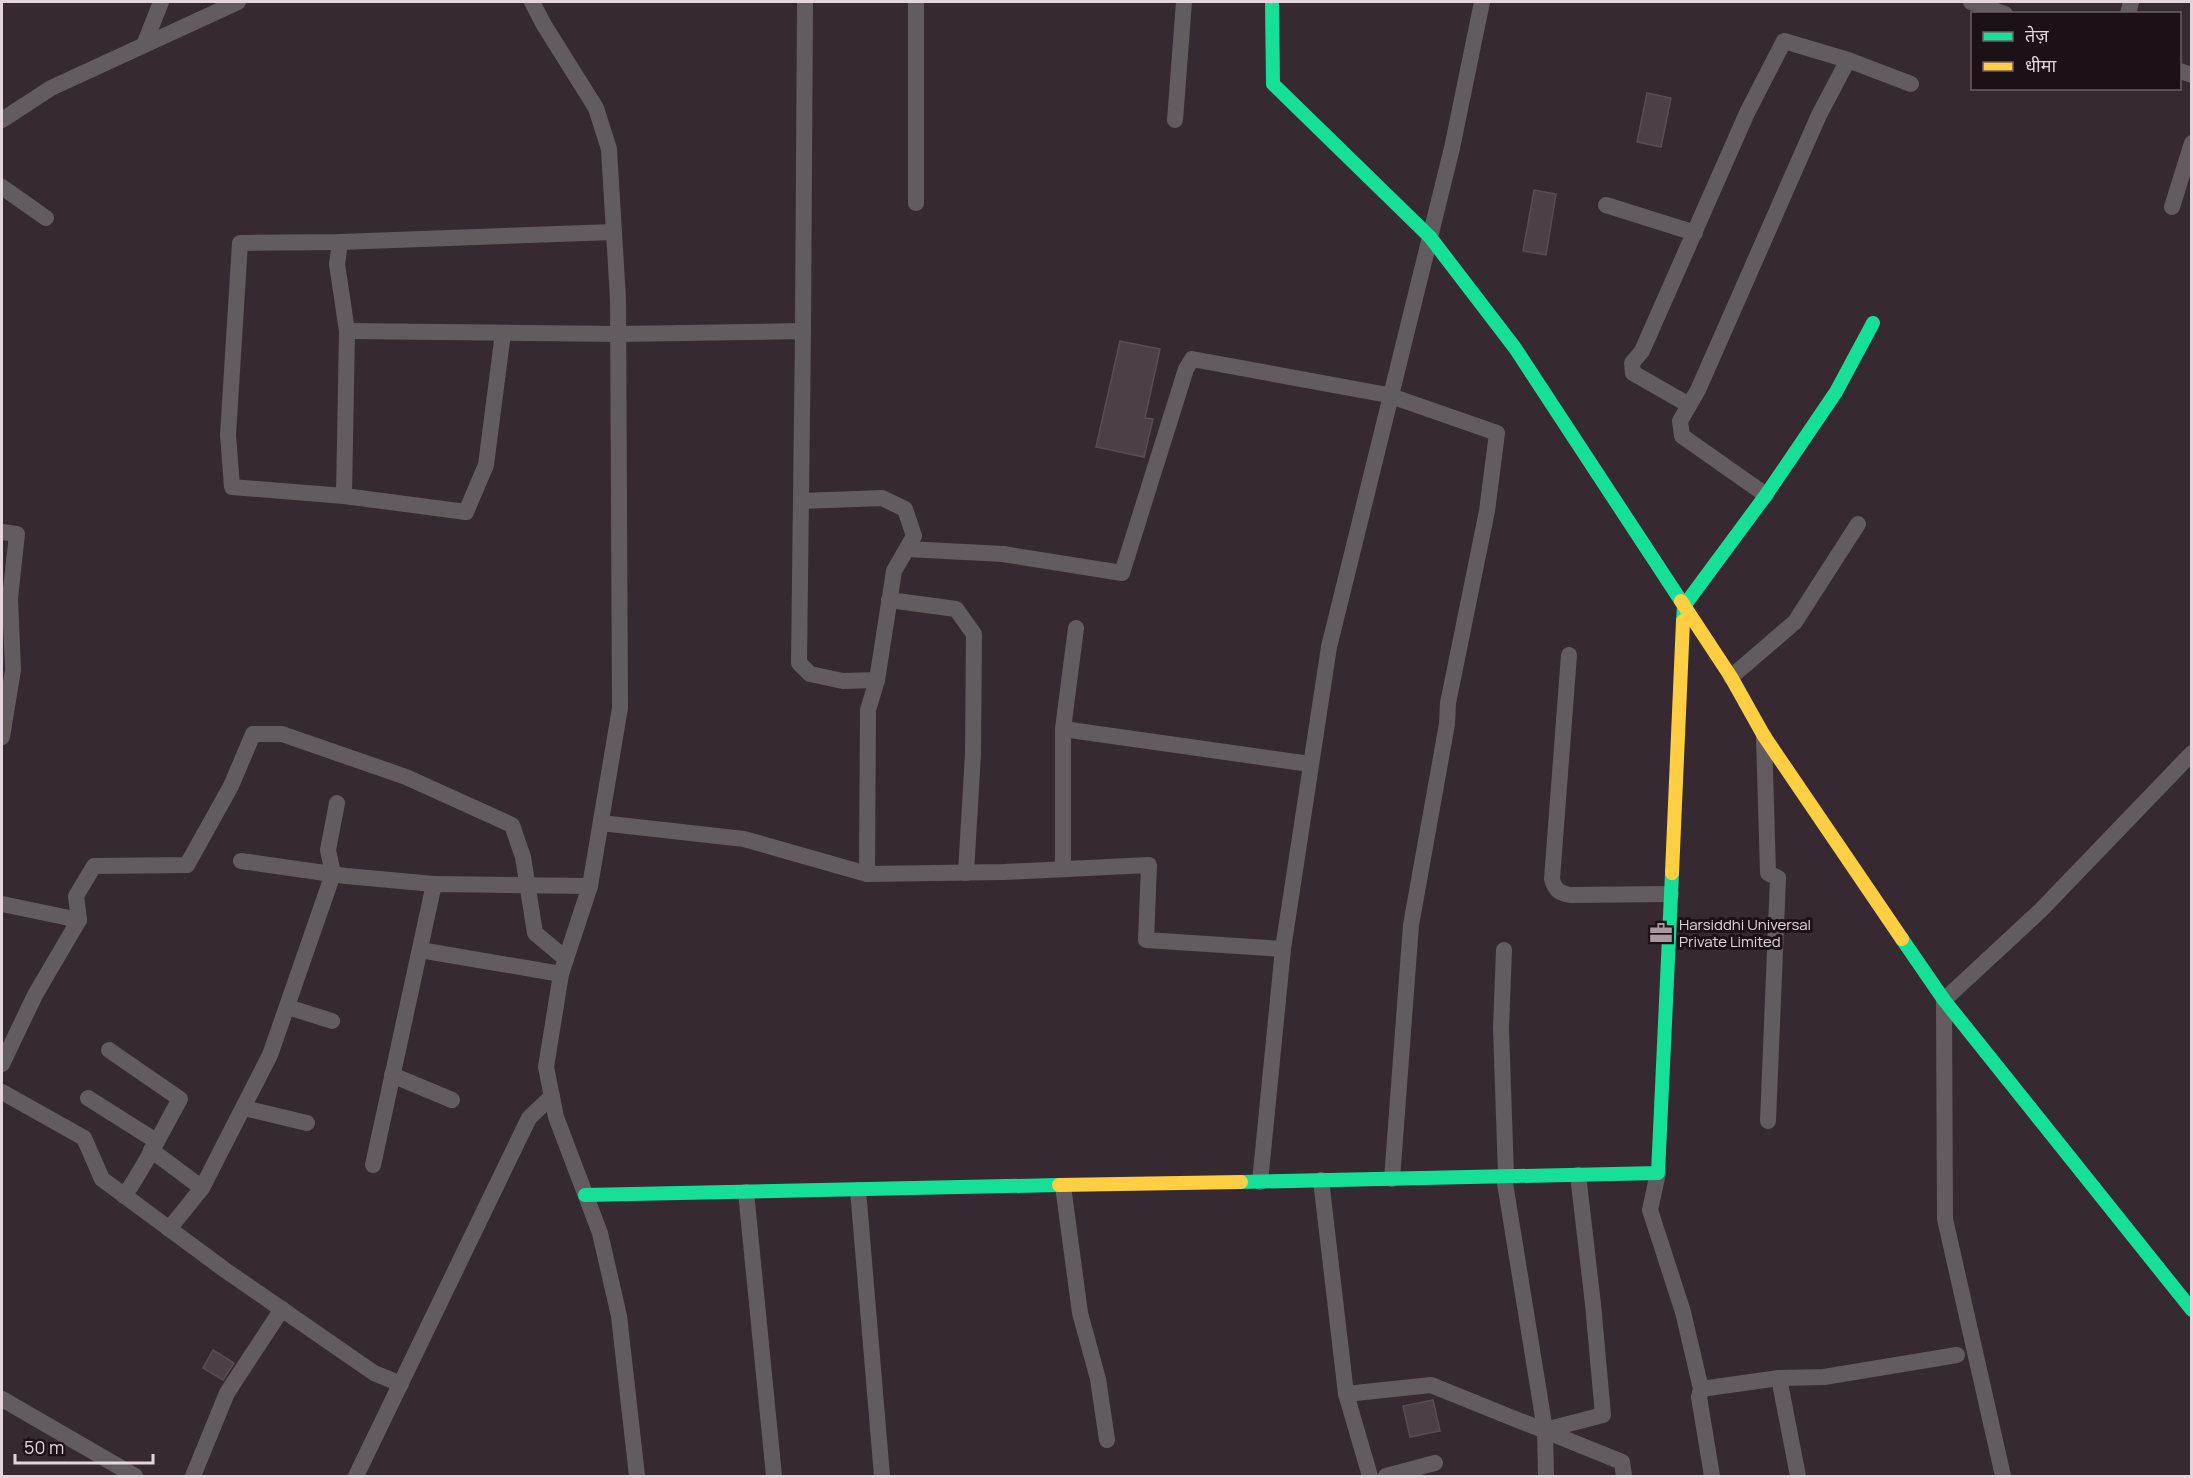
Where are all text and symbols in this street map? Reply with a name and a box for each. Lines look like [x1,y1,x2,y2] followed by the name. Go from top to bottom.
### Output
[1971,12,2181,90] legend
[2025,23,2049,47] text: तेज़
[2025,53,2056,77] text: धीमा
[1679,914,1811,952] place label: Harsiddhi Universal Private Limited
[1648,920,1674,946] office icon: Harsiddhi Universal Private Limited
[15,1427,153,1465] scale bar
[24,1435,64,1459] text: 50 m

